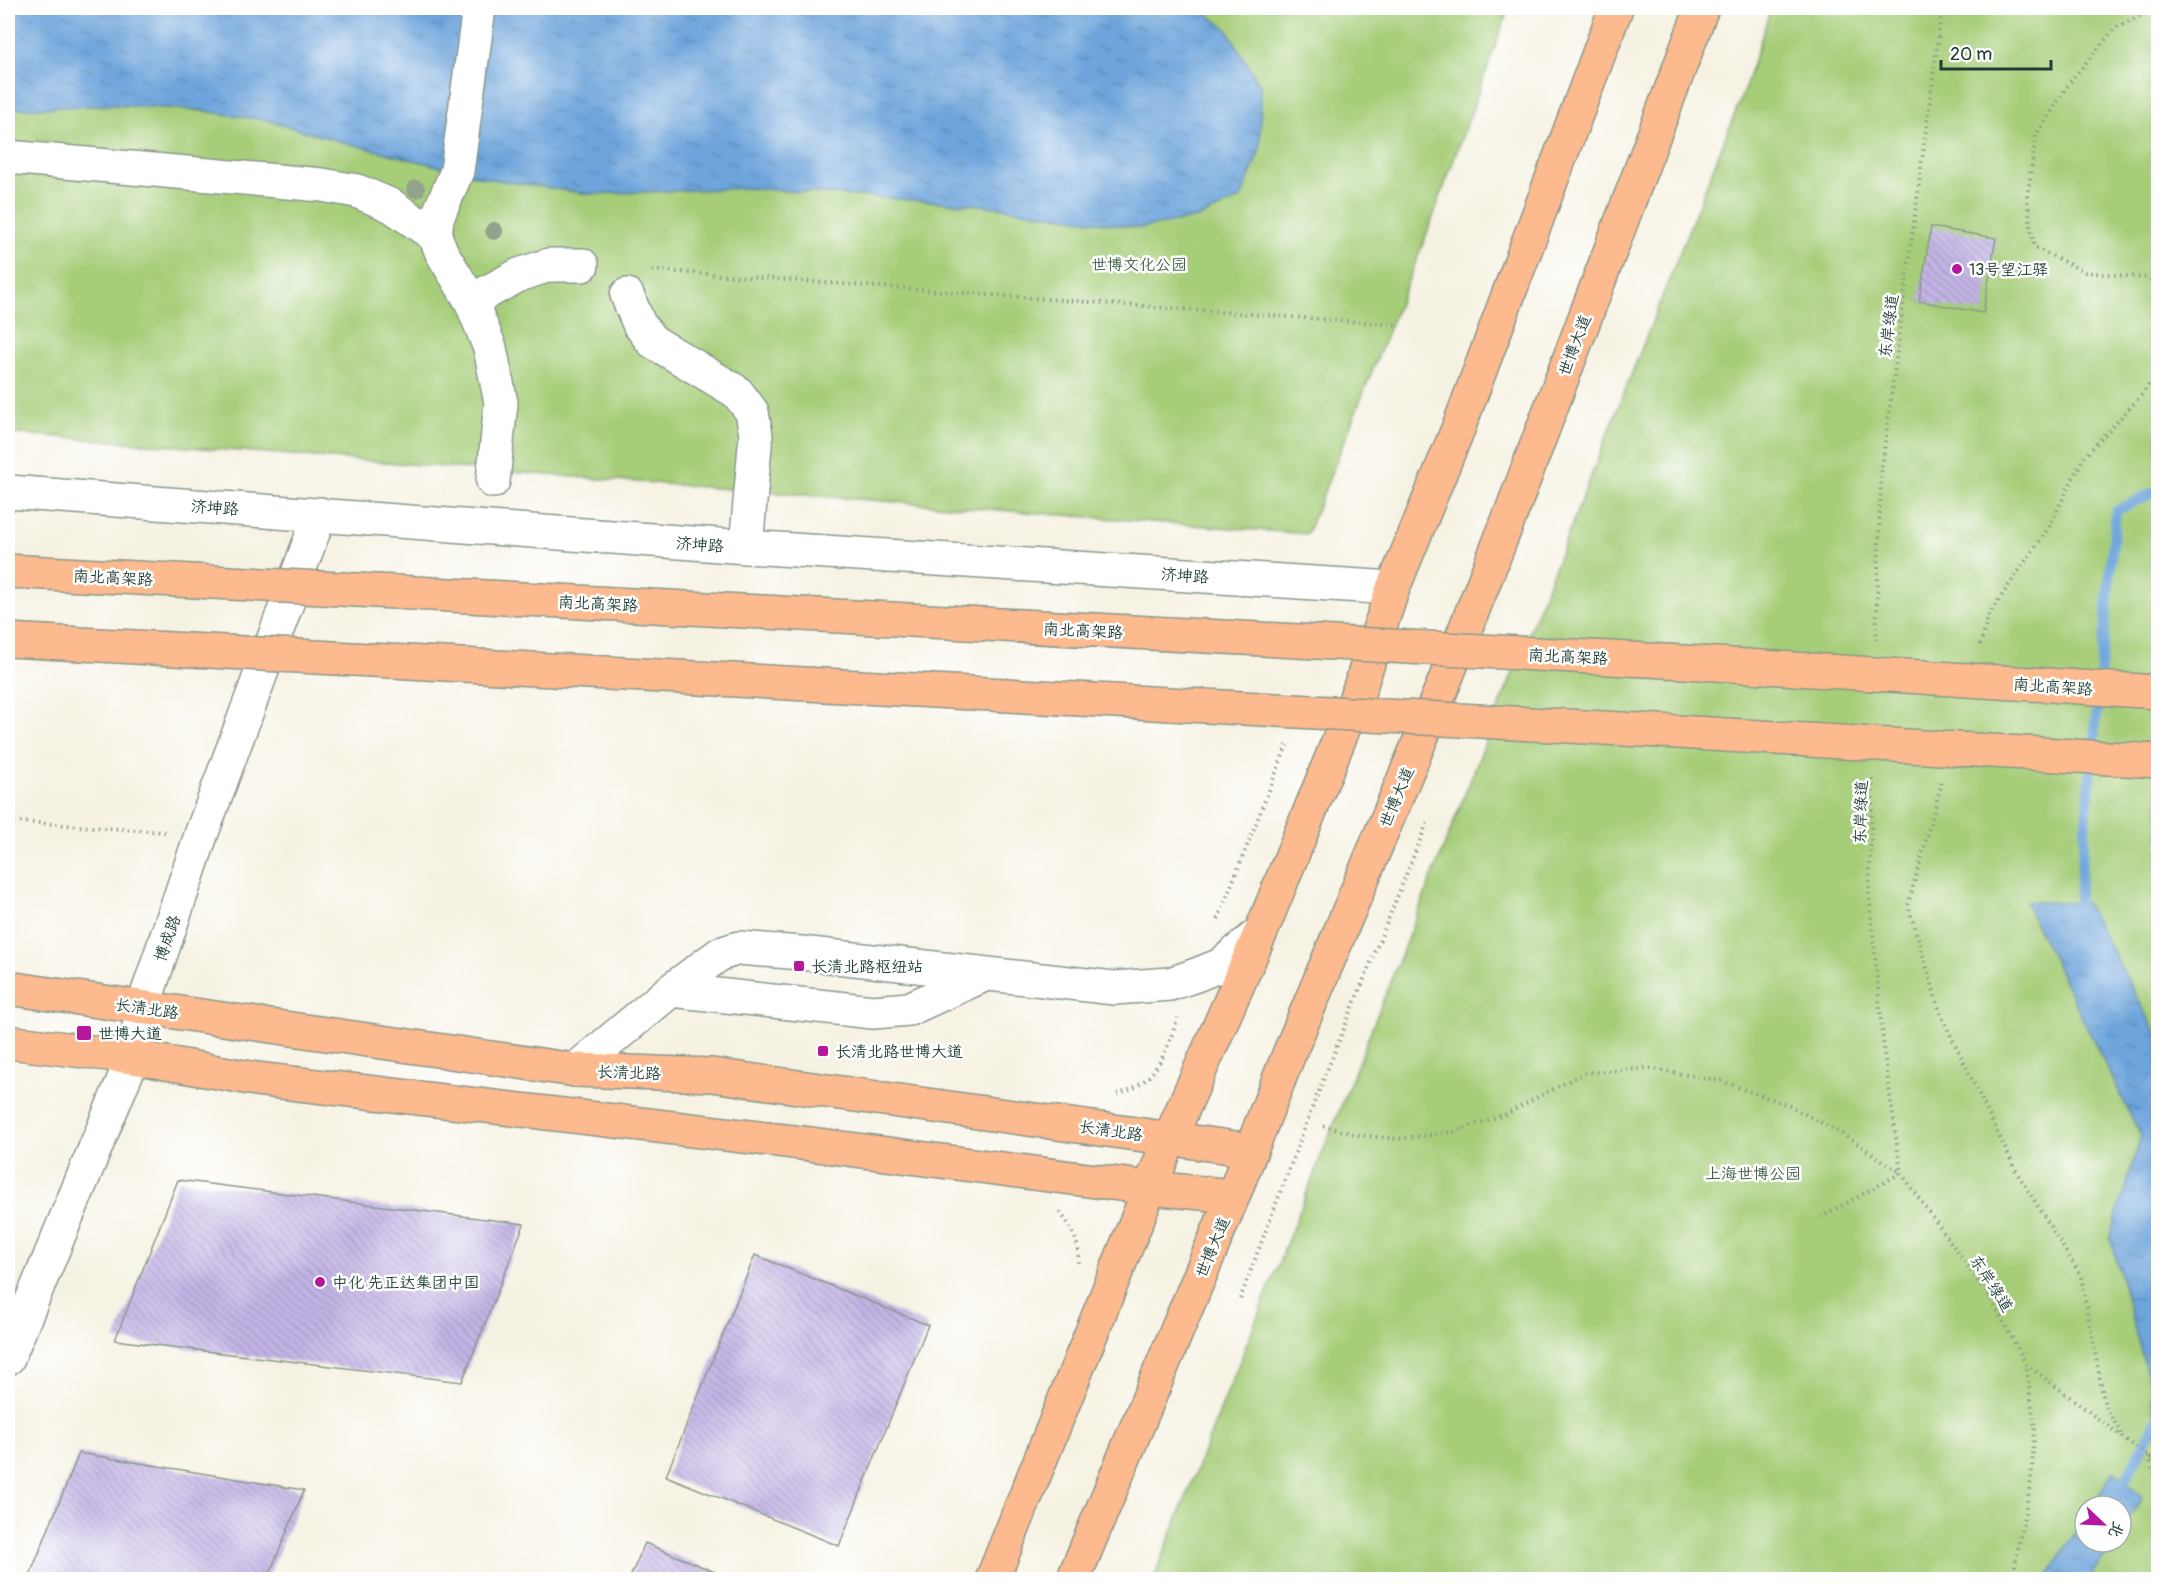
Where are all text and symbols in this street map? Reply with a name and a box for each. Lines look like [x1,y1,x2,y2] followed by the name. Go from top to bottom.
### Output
[1941,33,2050,71] scale bar
[1950,43,1992,66] text: 20 m
[1091,255,1187,275] park label: 世博文化公园
[1969,260,2048,280] place label: 13号望江驿
[1950,262,1964,276] marker: 13号望江驿
[1875,293,1903,359] street label: 东岸绿道
[1554,312,1596,379] street label: 世博大道
[190,496,240,520] street label: 济坤路
[675,533,725,557] street label: 济坤路
[1160,564,1210,588] street label: 济坤路
[72,566,153,590] street label: 南北高架路
[557,592,638,616] street label: 南北高架路
[1042,619,1123,643] street label: 南北高架路
[1527,645,1608,669] street label: 南北高架路
[2012,674,2094,700] street label: 南北高架路
[1375,764,1419,831] street label: 世博大道
[1850,780,1872,844] street label: 东岸绿道
[151,912,185,964] street label: 博成路
[811,957,923,977] place label: 长清北路枢纽站
[792,959,806,973] marker: 长清北路枢纽站
[114,995,180,1023] street label: 长清北路
[75,1024,93,1042] marker: 世博大道
[98,1024,162,1044] place label: 世博大道
[835,1042,963,1062] place label: 长清北路世博大道
[816,1044,830,1058] marker: 长清北路世博大道
[597,1062,661,1084] street label: 长清北路
[1078,1117,1144,1145] street label: 长清北路
[1705,1164,1801,1184] park label: 上海世博公园
[1191,1214,1235,1281] street label: 世博大道
[1965,1251,2017,1316] street label: 东岸绿道
[332,1273,479,1293] place label: 中化 先正达集团中国
[313,1275,327,1289] marker: 中化 先正达集团中国
[2073,1494,2133,1554] north arrow
[2104,1518,2128,1541] text: 北

